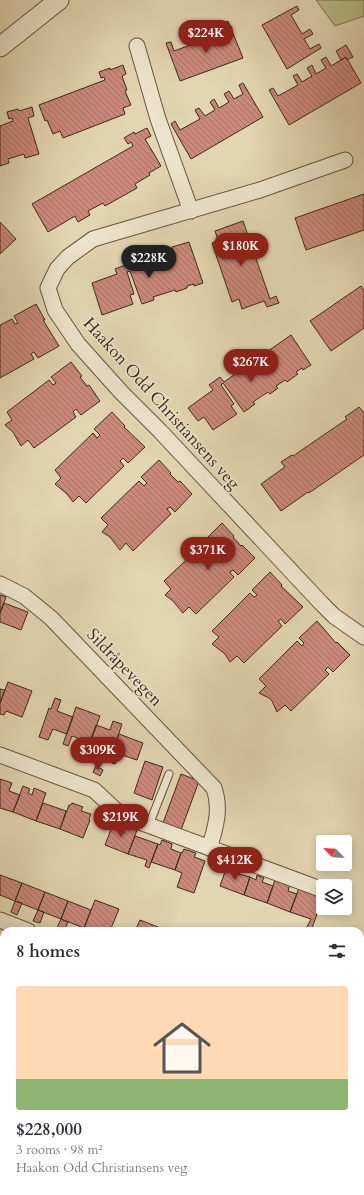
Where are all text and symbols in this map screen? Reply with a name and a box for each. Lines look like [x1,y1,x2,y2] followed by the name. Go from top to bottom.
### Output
[178,20,234,54] pin: $224K
[187,24,225,42] text: $224K
[213,233,269,267] pin: $180K
[222,237,260,255] text: $180K
[121,245,177,279] pin: $228K
[130,249,168,267] text: $228K
[78,312,245,495] street label: Haakon Odd Christiansens veg
[223,349,279,383] pin: $267K
[232,353,270,371] text: $267K
[180,537,236,571] pin: $371K
[189,541,227,559] text: $371K
[82,623,168,712] street label: Sildråpevegen
[70,737,126,771] pin: $309K
[79,741,117,759] text: $309K
[93,804,149,838] pin: $219K
[102,808,140,826] text: $219K
[316,835,352,871] north arrow
[316,835,352,915] map controls
[207,847,263,881] pin: $412K
[216,851,254,869] text: $412K
[316,879,352,915] button: layers
[16,940,80,963] text: 8 homes
[326,940,348,962] icon: filters
[146,1012,218,1084] icon: home
[16,1118,82,1141] text: $228,000
[16,1141,103,1159] text: 3 rooms · 98 m²
[16,1159,187,1177] text: Haakon Odd Christiansens veg

